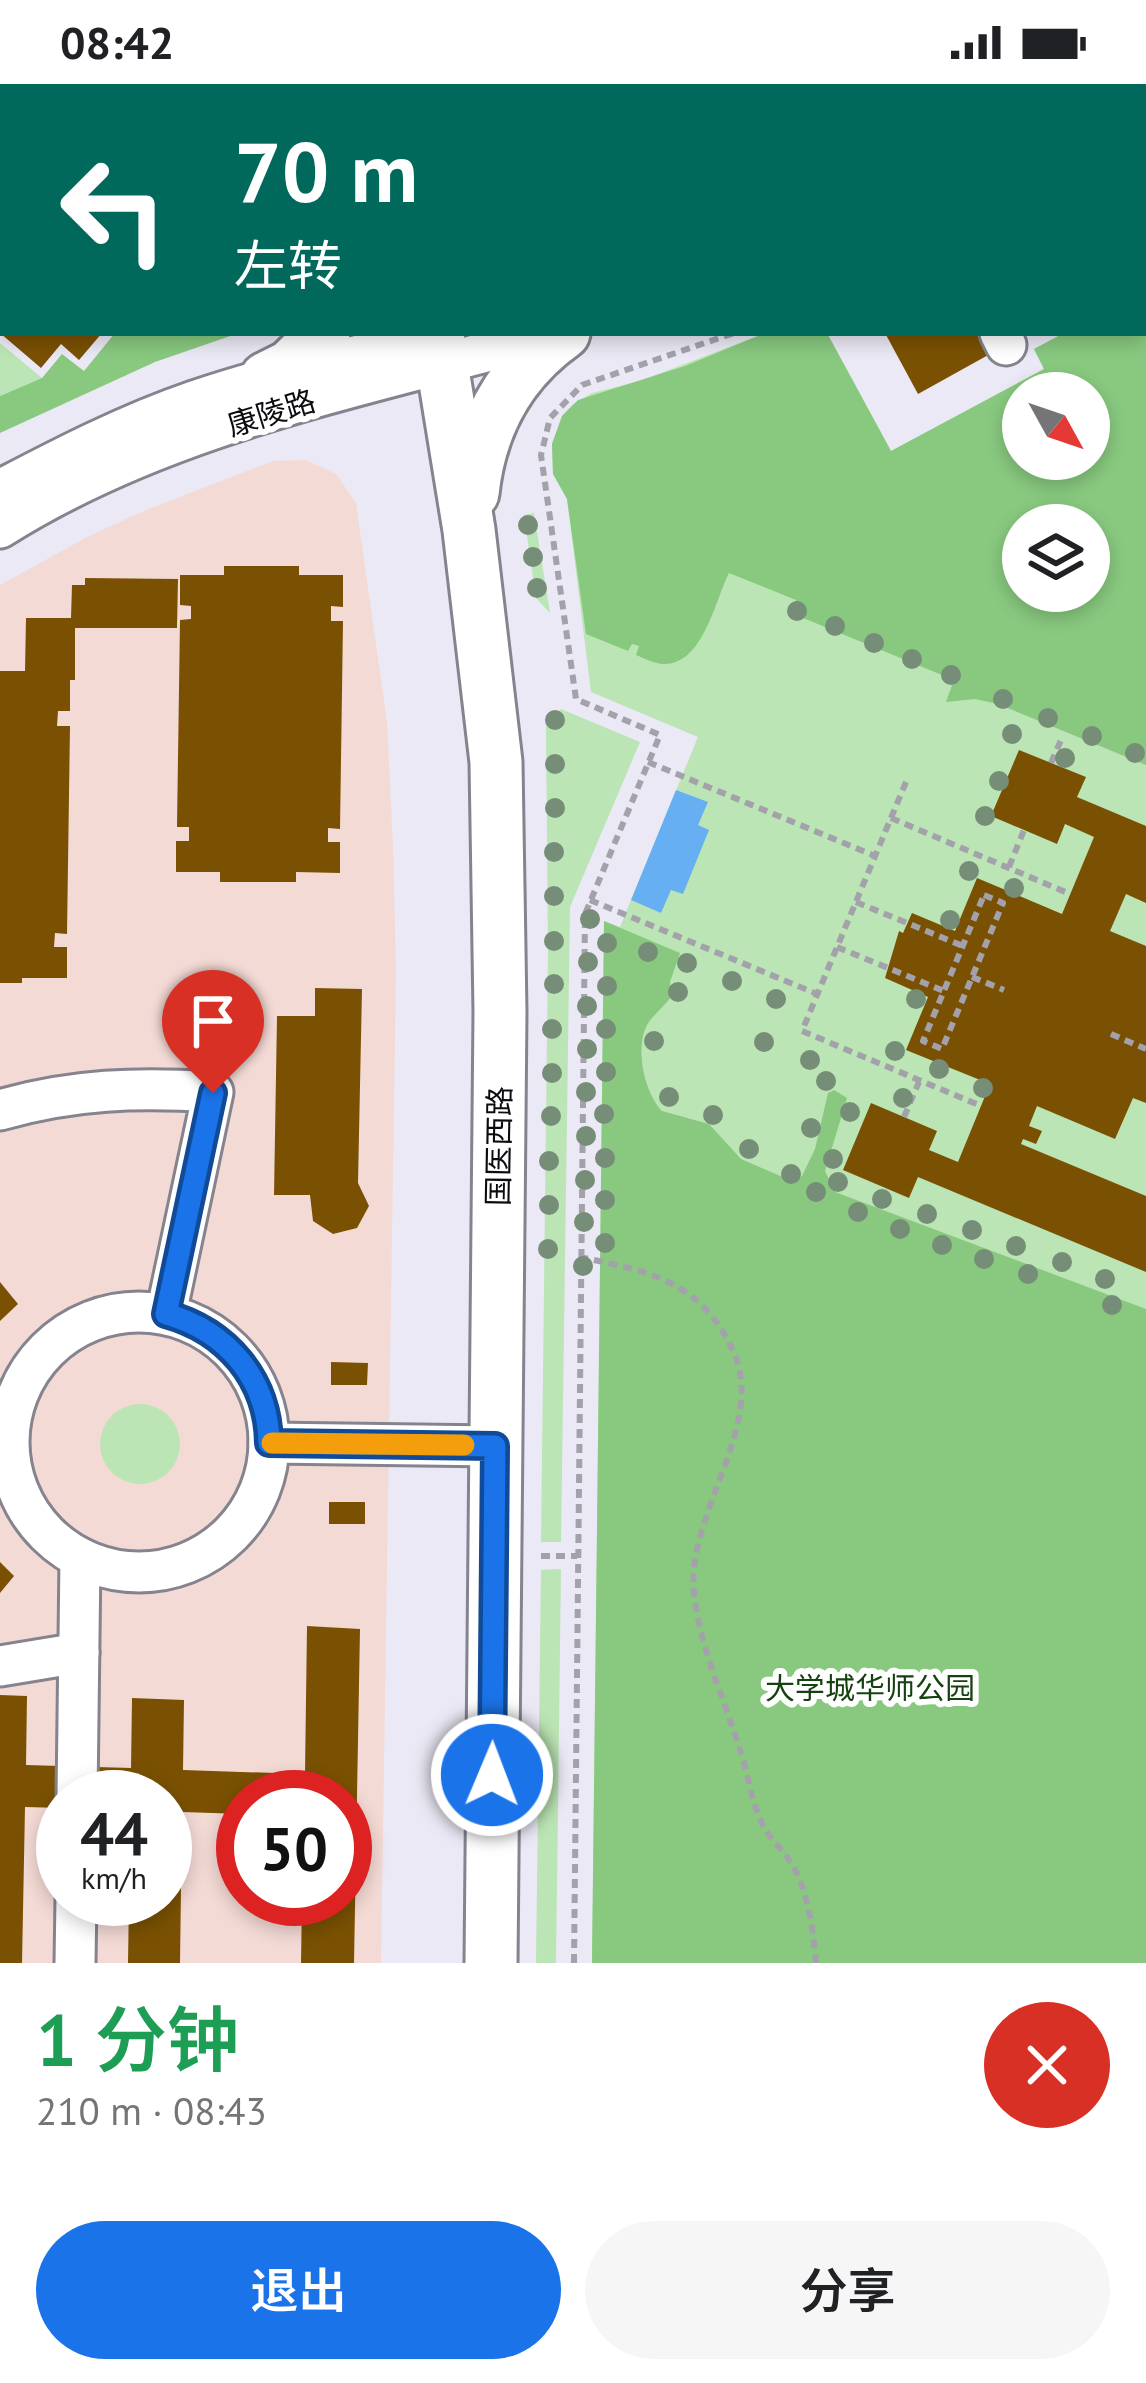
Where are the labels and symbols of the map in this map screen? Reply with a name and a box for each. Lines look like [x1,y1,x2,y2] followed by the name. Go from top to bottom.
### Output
[1002,372,1110,480] north arrow
[222,380,320,444] street label: 康陵路
[162,970,264,1093] pin
[477,1086,519,1206] street label: 国医西路
[765,1668,975,1707] park label: 大学城华师公园
[429,1712,555,1838] position arrow
[216,1770,372,1926] speed limit sign: 50

